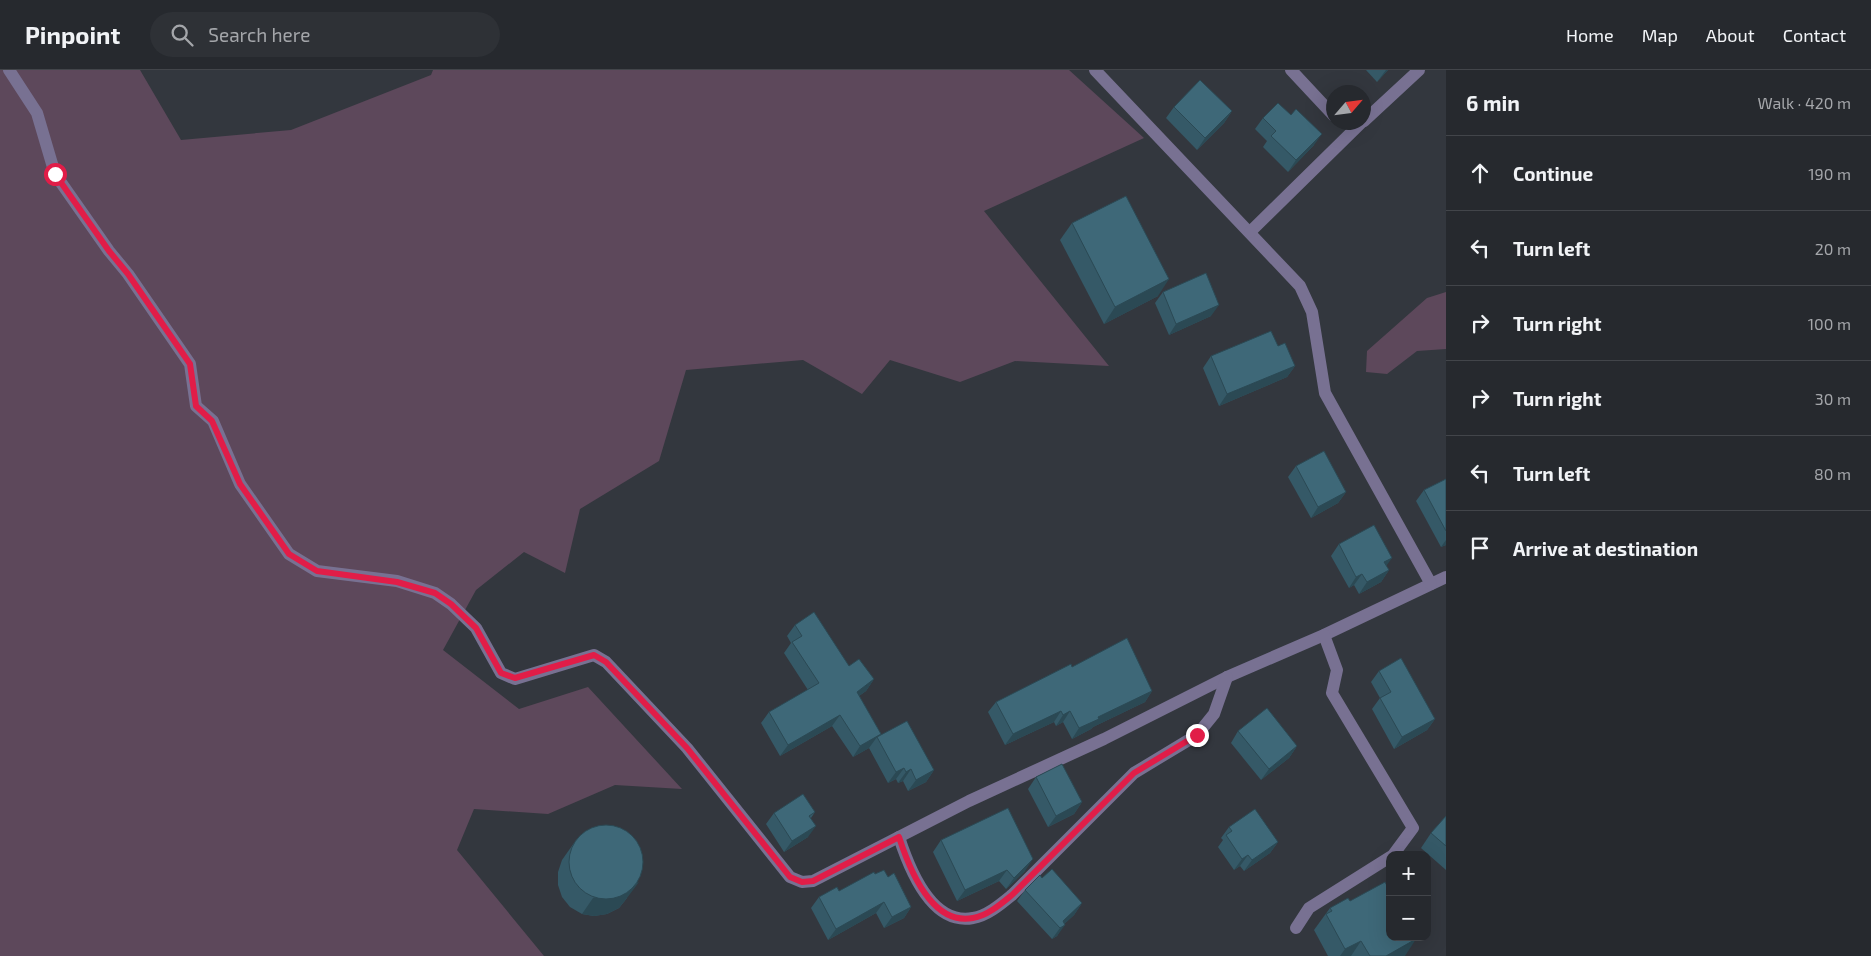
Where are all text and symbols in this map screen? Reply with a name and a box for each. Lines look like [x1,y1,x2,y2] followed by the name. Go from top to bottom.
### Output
[150,12,500,57] search box
[25,20,120,49] text: Pinpoint
[168,21,196,49] icon: search
[208,23,310,46] text: Search here
[1566,24,1614,46] text: Home
[1642,24,1678,46] text: Map
[1706,24,1755,46] text: About
[1783,24,1846,46] text: Contact
[1326,85,1371,130] north arrow
[1466,90,1520,115] text: 6 min
[1758,93,1851,112] text: Walk · 420 m
[1466,159,1494,187] icon: ahead
[1513,162,1593,185] text: Continue
[44,163,67,186] route start
[1808,164,1851,183] text: 190 m
[1466,234,1494,262] icon: left
[1513,237,1590,260] text: Turn left
[1815,239,1851,258] text: 20 m
[1466,309,1494,337] icon: right
[1513,312,1601,335] text: Turn right
[1808,314,1851,333] text: 100 m
[1466,384,1494,412] icon: right
[1513,387,1601,410] text: Turn right
[1815,389,1851,408] text: 30 m
[1466,459,1494,487] icon: left
[1513,462,1590,485] text: Turn left
[1814,464,1851,483] text: 80 m
[1466,534,1494,562] icon: arrive
[1513,537,1698,560] text: Arrive at destination
[1186,724,1209,747] route end
[1386,851,1431,941] map controls
[1386,851,1431,896] button: +
[1386,896,1431,941] button: −

